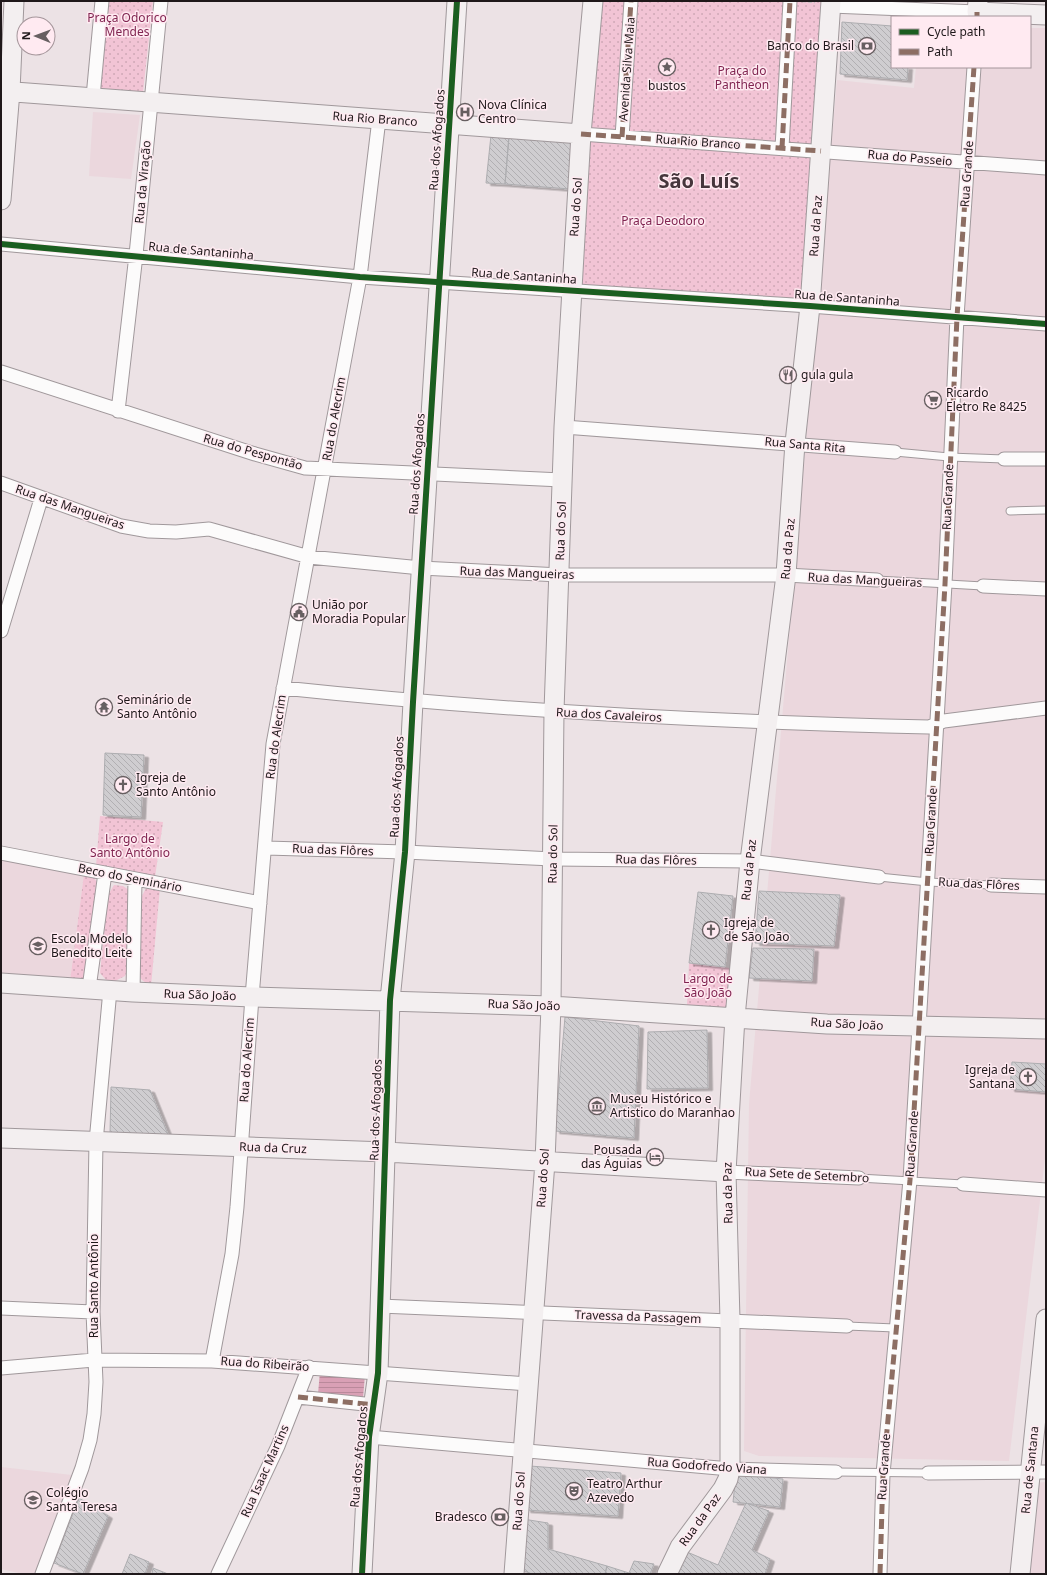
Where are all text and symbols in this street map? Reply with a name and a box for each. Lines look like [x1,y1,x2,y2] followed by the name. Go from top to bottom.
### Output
[87,9,167,40] park label: Praça Odorico Mendes
[16,16,56,56] north arrow
[614,16,639,122] street label: Avenida Silva Maia
[891,16,1031,68] legend
[927,23,985,40] text: Cycle path
[18,31,33,40] text: N
[857,36,877,56] bank icon: Banco do Brasil
[767,37,854,54] place label: Banco do Brasil
[927,43,953,60] text: Path
[657,57,677,77] place icon: bustos
[715,62,769,93] park label: Praça do Pantheon
[648,77,686,94] place label: bustos
[424,88,449,191] street label: Rua dos Afogados
[478,96,547,127] place label: Nova Clínica Centro
[455,102,475,122] hospital icon: Nova Clínica Centro
[332,107,418,130] street label: Rua Rio Branco
[655,130,741,153] street label: Rua Rio Branco
[130,140,155,224] street label: Rua da Viração
[956,140,977,208] street label: Rua Grande
[867,145,953,170] street label: Rua do Passeio
[659,167,739,194] district label: São Luís
[565,177,586,237] street label: Rua do Sol
[805,194,826,257] street label: Rua da Paz
[621,212,705,229] park label: Praça Deodoro
[148,237,255,264] street label: Rua de Santaninha
[471,263,577,288] street label: Rua de Santaninha
[794,285,900,310] street label: Rua de Santaninha
[778,365,798,385] restaurant icon: gula gula
[801,366,853,383] place label: gula gula
[318,376,349,462] street label: Rua do Alecrim
[946,384,1027,415] place label: Ricardo Eletro Re 8425
[923,390,943,410] supermarket icon: Ricardo Eletro Re 8425
[404,412,429,515] street label: Rua dos Afogados
[201,429,305,474] street label: Rua do Pespontão
[764,432,846,457] street label: Rua Santa Rita
[938,463,957,531] street label: Rua Grande
[13,480,127,533] street label: Rua das Mangueiras
[551,501,570,561] street label: Rua do Sol
[776,517,799,580] street label: Rua da Paz
[459,562,575,583] street label: Rua das Mangueiras
[807,568,923,591] street label: Rua das Mangueiras
[312,596,406,627] place label: União por Moradia Popular
[289,602,309,622] public building icon: União por Moradia Popular
[117,691,197,722] place label: Seminário de Santo Antônio
[261,694,290,780] street label: Rua do Alecrim
[94,697,114,717] temple icon: Seminário de Santo Antônio
[556,703,663,726] street label: Rua dos Cavaleiros
[385,735,408,838] street label: Rua dos Afogados
[136,769,216,800] place label: Igreja de Santo Antônio
[113,775,133,795] church icon: Igreja de Santo Antônio
[920,787,941,855] street label: Rua Grande
[543,824,562,884] street label: Rua do Sol
[90,830,170,861] park label: Largo de Santo Antônio
[737,838,760,901] street label: Rua da Paz
[292,840,374,859] street label: Rua das Flôres
[615,850,697,869] street label: Rua das Flôres
[77,859,184,896] street label: Beco do Seminário
[938,873,1020,894] street label: Rua das Flôres
[724,914,790,945] place label: Igreja de de São João
[701,920,721,940] church icon: Igreja de de São João
[51,930,132,961] place label: Escola Modelo Benedito Leite
[28,936,48,956] school or university icon: Escola Modelo Benedito Leite
[683,970,733,1001] park label: Largo de São João
[163,985,237,1004] street label: Rua São João
[487,995,561,1014] street label: Rua São João
[810,1013,884,1034] street label: Rua São João
[235,1017,258,1103] street label: Rua do Alecrim
[365,1059,386,1161] street label: Rua dos Afogados
[965,1061,1015,1092] place label: Igreja de Santana
[1018,1067,1038,1087] church icon: Igreja de Santana
[610,1090,735,1121] place label: Museu Histórico e Artistico do Maranhao
[587,1096,607,1116] museum icon: Museu Histórico e Artistico do Maranhao
[901,1110,922,1178] street label: Rua Grande
[239,1138,307,1157] street label: Rua da Cruz
[581,1141,642,1172] place label: Pousada das Águias
[645,1147,665,1167] hotel icon: Pousada das Águias
[532,1148,553,1208] street label: Rua do Sol
[718,1162,737,1224] street label: Rua da Paz
[744,1163,870,1186] street label: Rua Sete de Setembro
[85,1234,102,1338] street label: Rua Santo Antônio
[574,1306,702,1327] street label: Travessa da Passagem
[220,1352,310,1375] street label: Rua do Ribeirão
[346,1405,371,1508] street label: Rua dos Afogados
[236,1421,293,1520] street label: Rua Isaac Martins
[1016,1425,1043,1515] street label: Rua de Santana
[873,1433,894,1501] street label: Rua Grande
[647,1453,767,1478] street label: Rua Godofredo Viana
[508,1471,529,1531] street label: Rua do Sol
[587,1475,663,1506] place label: Teatro Arthur Azevedo
[564,1481,584,1501] theatre icon: Teatro Arthur Azevedo
[46,1484,118,1515] place label: Colégio Santa Teresa
[23,1490,43,1510] school or university icon: Colégio Santa Teresa
[675,1490,725,1550] street label: Rua da Paz
[490,1507,510,1527] bank icon: Bradesco
[435,1508,487,1525] place label: Bradesco

